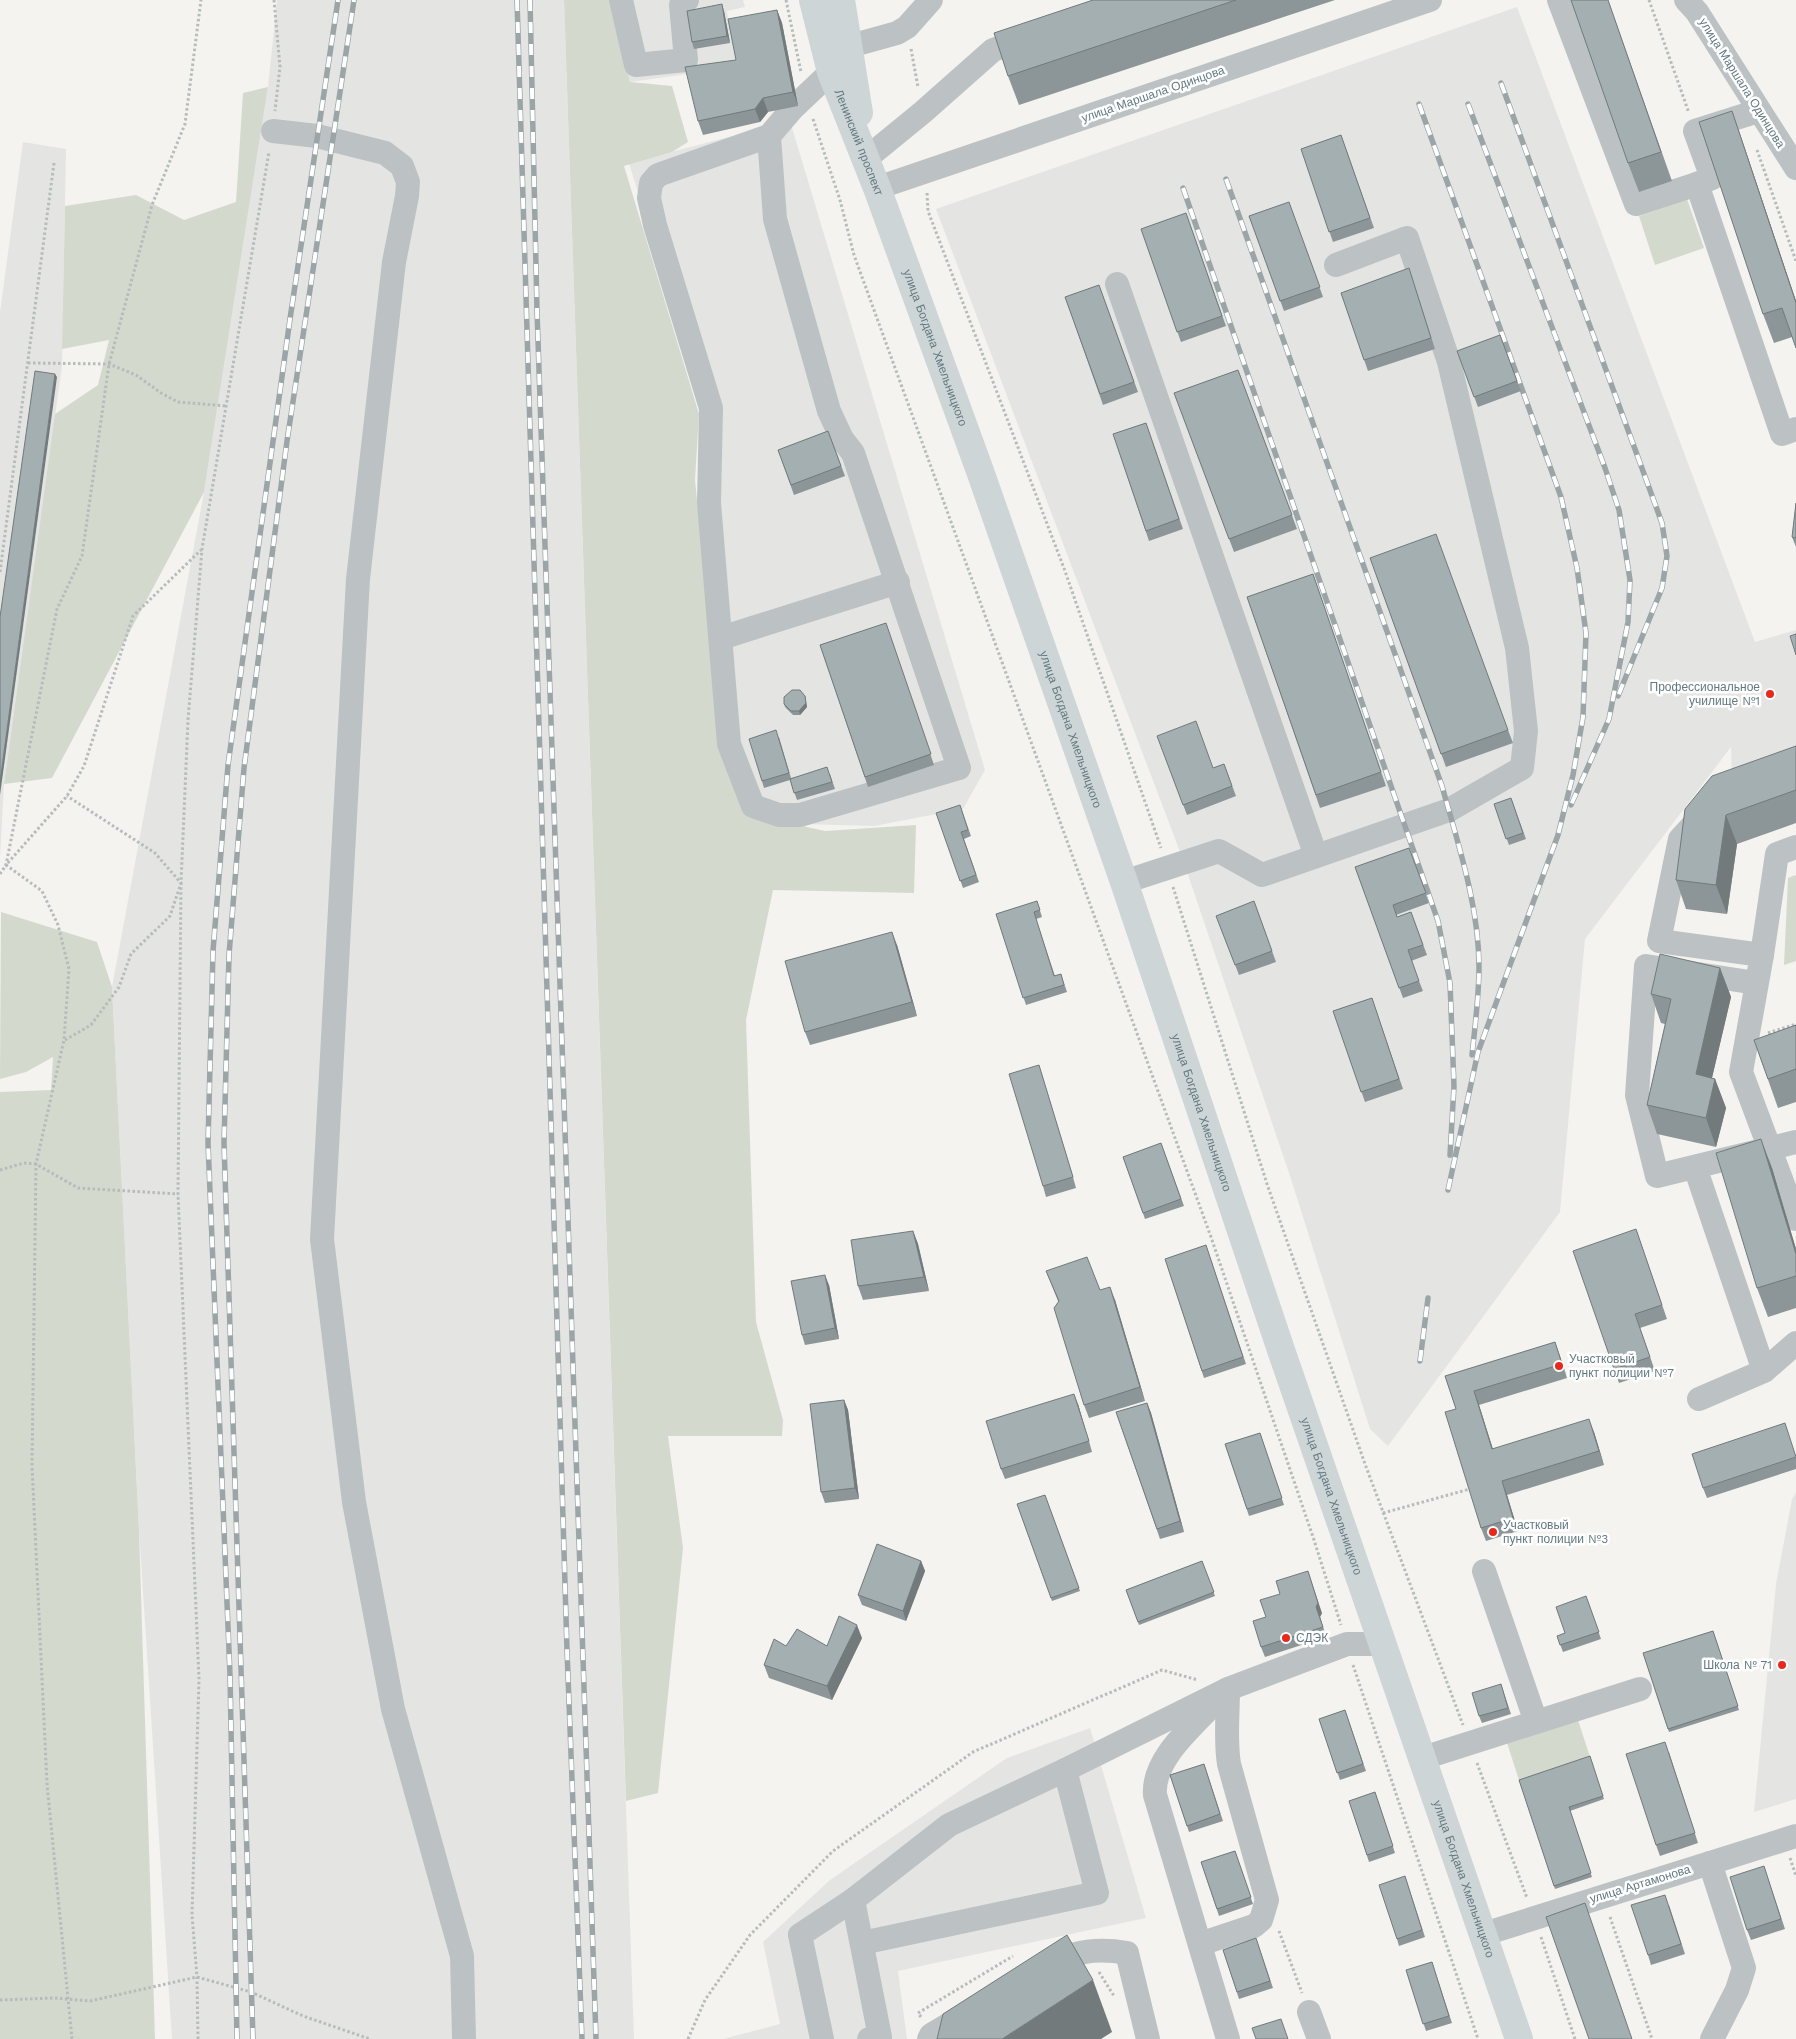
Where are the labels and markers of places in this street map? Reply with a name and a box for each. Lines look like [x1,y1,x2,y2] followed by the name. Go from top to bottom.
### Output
[1650,680,1760,708] place label: Профессиональное училище №1
[1764,688,1776,700] marker: Профессиональное училище №1
[1569,1352,1674,1380] place label: Участковый пункт полиции №7
[1553,1360,1565,1372] marker: Участковый пункт полиции №7
[1503,1518,1608,1546] place label: Участковый пункт полиции №3
[1487,1526,1499,1538] marker: Участковый пункт полиции №3
[1296,1631,1328,1645] place label: СДЭК
[1280,1632,1292,1644] marker: СДЭК
[1703,1658,1772,1672] place label: Школа № 71
[1776,1659,1788,1671] marker: Школа № 71

